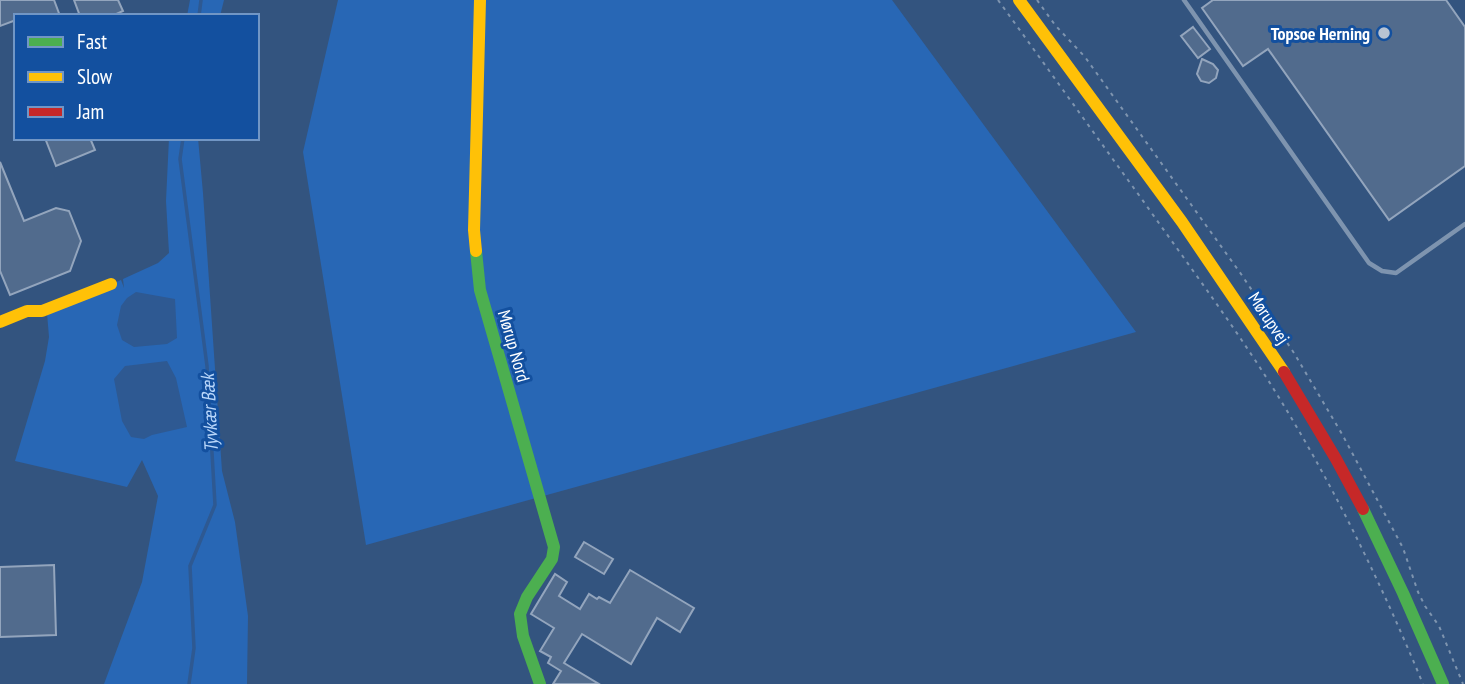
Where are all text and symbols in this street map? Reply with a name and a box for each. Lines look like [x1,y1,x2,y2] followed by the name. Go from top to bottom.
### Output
[14,14,259,140] legend
[1271,22,1370,45] place label: Topsoe Herning
[1376,25,1392,41] marker: Topsoe Herning
[77,28,107,55] text: Fast
[77,63,113,90] text: Slow
[76,98,104,125] text: Jam
[1243,288,1295,348] street label: Mørupvej
[493,307,535,385] street label: Mørup Nord
[195,371,223,453] water label: Tyvkær Bæk

